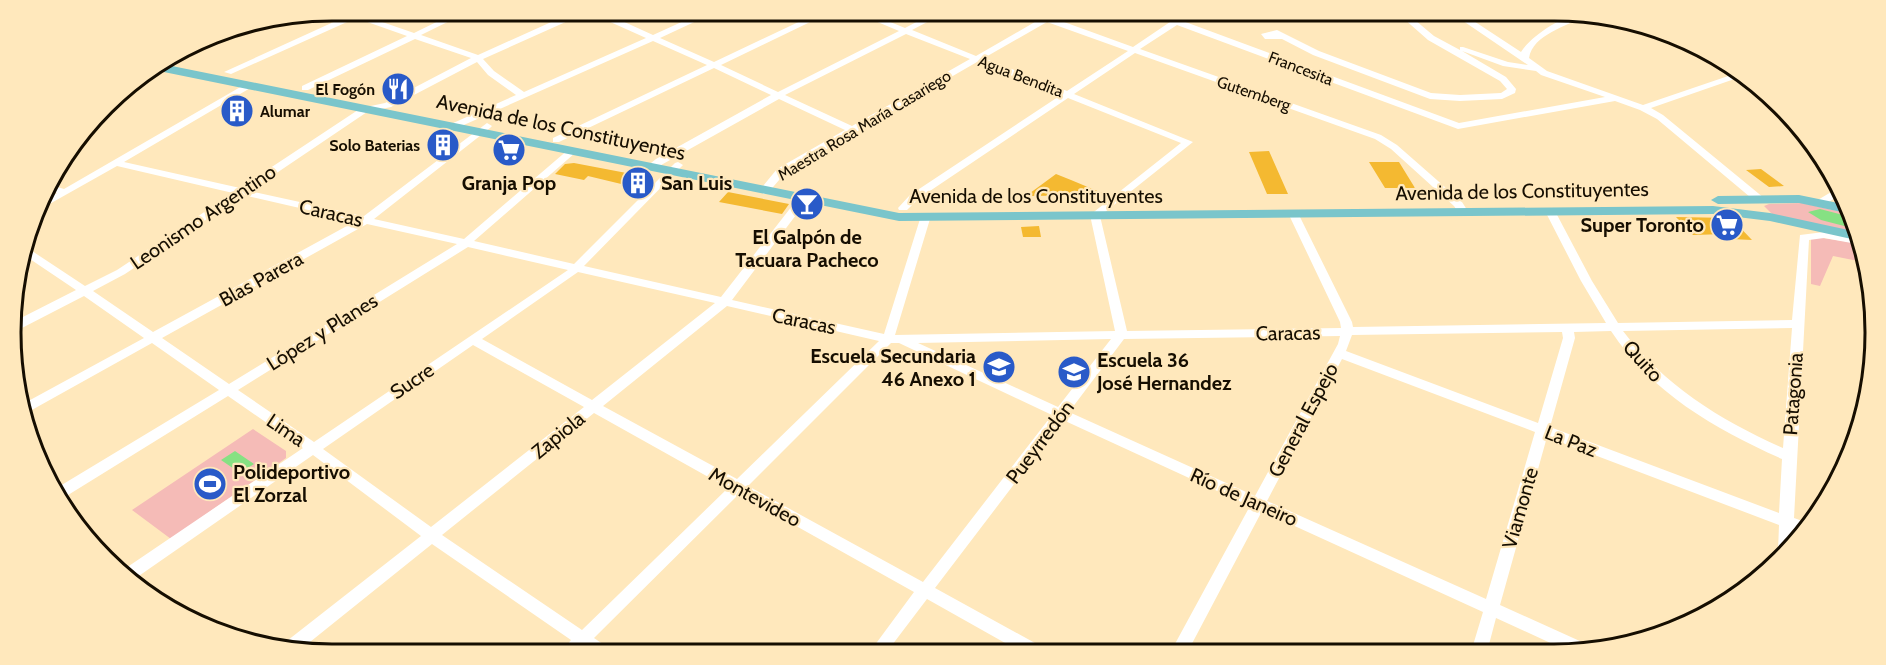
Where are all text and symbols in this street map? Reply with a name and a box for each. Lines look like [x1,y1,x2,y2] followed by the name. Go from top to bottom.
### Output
[1266,47,1336,90] street label: Francesita
[976,52,1066,101] street label: Agua Bendita
[774,66,954,185] street label: Maestra Rosa María Casariego
[380,71,416,107] restaurant icon: El Fogón
[1215,72,1294,115] street label: Gutemberg
[315,80,375,99] place label: El Fogón
[435,89,687,165] street label: Avenida de los Constituyentes
[219,93,255,129] building icon: Alumar
[260,102,311,121] place label: Alumar
[425,127,461,163] building icon: Solo Baterias
[491,132,527,168] supermarket icon: Granja Pop
[329,136,420,155] place label: Solo Baterias
[126,159,280,275] street label: Leonismo Argentino
[620,165,656,201] building icon: San Luis
[462,171,556,195] place label: Granja Pop
[661,171,732,195] place label: San Luis
[1395,177,1649,205] street label: Avenida de los Constituyentes
[909,184,1163,208] street label: Avenida de los Constituyentes
[789,186,825,222] bar icon: El Galpón de Tacuara Pacheco
[297,194,365,232] street label: Caracas
[1709,207,1745,243] supermarket icon: Super Toronto
[1581,213,1704,237] place label: Super Toronto
[735,225,879,272] place label: El Galpón de Tacuara Pacheco
[215,246,307,312] street label: Blas Parera
[262,288,382,376] street label: López y Planes
[770,303,838,339] street label: Caracas
[1255,320,1321,346] street label: Caracas
[1618,335,1668,387] street label: Quito
[810,344,976,391] place label: Escuela Secundaria 46 Anexo 1
[1096,348,1232,395] place label: Escuela 36 José Hernandez
[981,349,1017,385] school or university icon: Escuela Secundaria 46 Anexo 1
[1778,351,1808,436] street label: Patagonia
[1056,354,1092,390] school or university icon: Escuela 36 José Hernandez
[386,358,438,404] street label: Sucre
[1263,359,1343,481] street label: General Espejo
[1001,396,1079,488] street label: Pueyrredón
[527,406,590,464] street label: Zapiola
[262,408,310,452] street label: Lima
[1541,420,1601,462] street label: La Paz
[233,460,350,507] place label: Polideportivo El Zorzal
[705,462,805,532] street label: Montevideo
[1187,463,1301,531] street label: Río de Janeiro
[1497,465,1543,551] street label: Viamonte
[192,466,228,502] sports icon: Polideportivo El Zorzal

